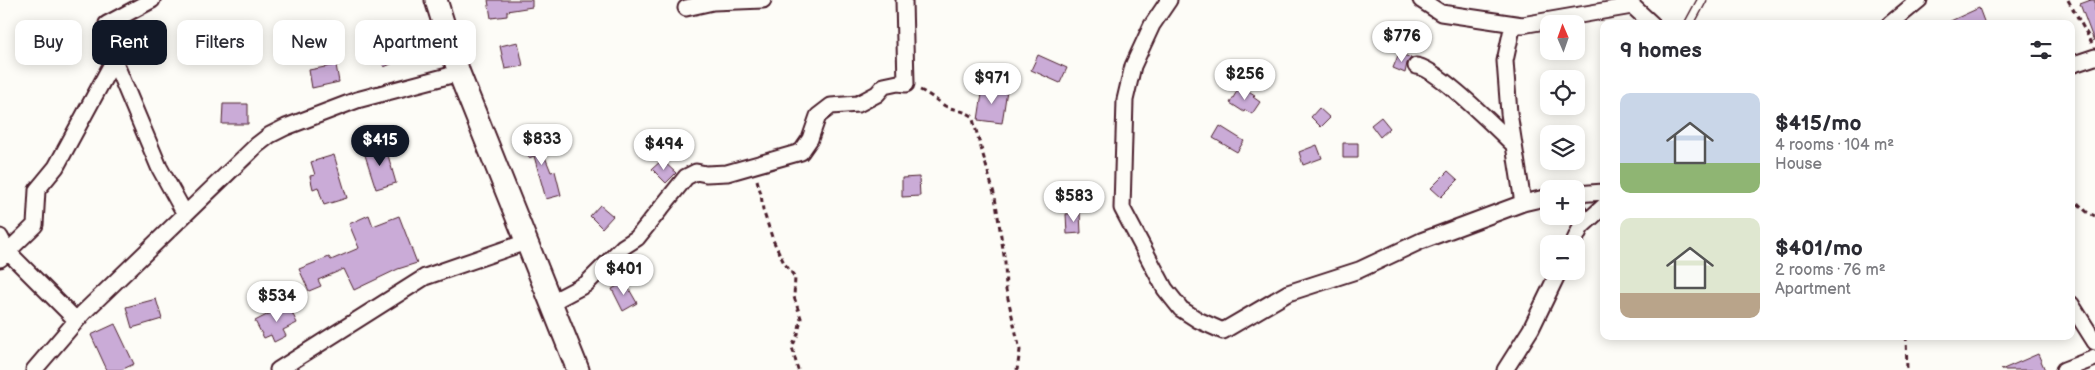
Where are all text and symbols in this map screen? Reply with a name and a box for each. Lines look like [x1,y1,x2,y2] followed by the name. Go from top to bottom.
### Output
[1540,15,1585,60] north arrow
[1540,15,1585,280] map controls
[15,20,82,65] chip: Buy
[92,20,167,65] chip: Rent
[177,20,263,65] chip: Filters
[273,20,345,65] chip: New
[355,20,476,65] chip: Apartment
[1372,20,1432,63] pin: $776
[1383,27,1421,46] text: $776
[2027,36,2055,64] icon: filters
[1620,38,1702,63] text: 9 homes
[1215,58,1275,101] pin: $256
[962,62,1022,105] pin: $971
[1225,65,1265,84] text: $256
[974,69,1010,88] text: $971
[1540,70,1585,115] button: locate
[1775,111,1861,136] text: $415/mo
[1660,113,1720,173] icon: home
[350,124,410,167] pin: $415
[512,124,572,166] pin: $833
[1540,125,1585,170] button: layers
[634,128,694,171] pin: $494
[523,130,561,149] text: $833
[362,131,398,150] text: $415
[645,135,683,154] text: $494
[1775,136,1894,155] text: 4 rooms · 104 m²
[1775,155,1822,174] text: House
[1044,180,1104,223] pin: $583
[1540,180,1585,225] button: +
[1055,187,1093,206] text: $583
[1540,235,1585,280] button: −
[1775,236,1863,261] text: $401/mo
[1660,238,1720,298] icon: home
[594,254,654,296] pin: $401
[606,260,642,279] text: $401
[1775,261,1886,280] text: 2 rooms · 76 m²
[247,280,307,323] pin: $534
[1775,280,1851,299] text: Apartment
[258,287,296,306] text: $534

